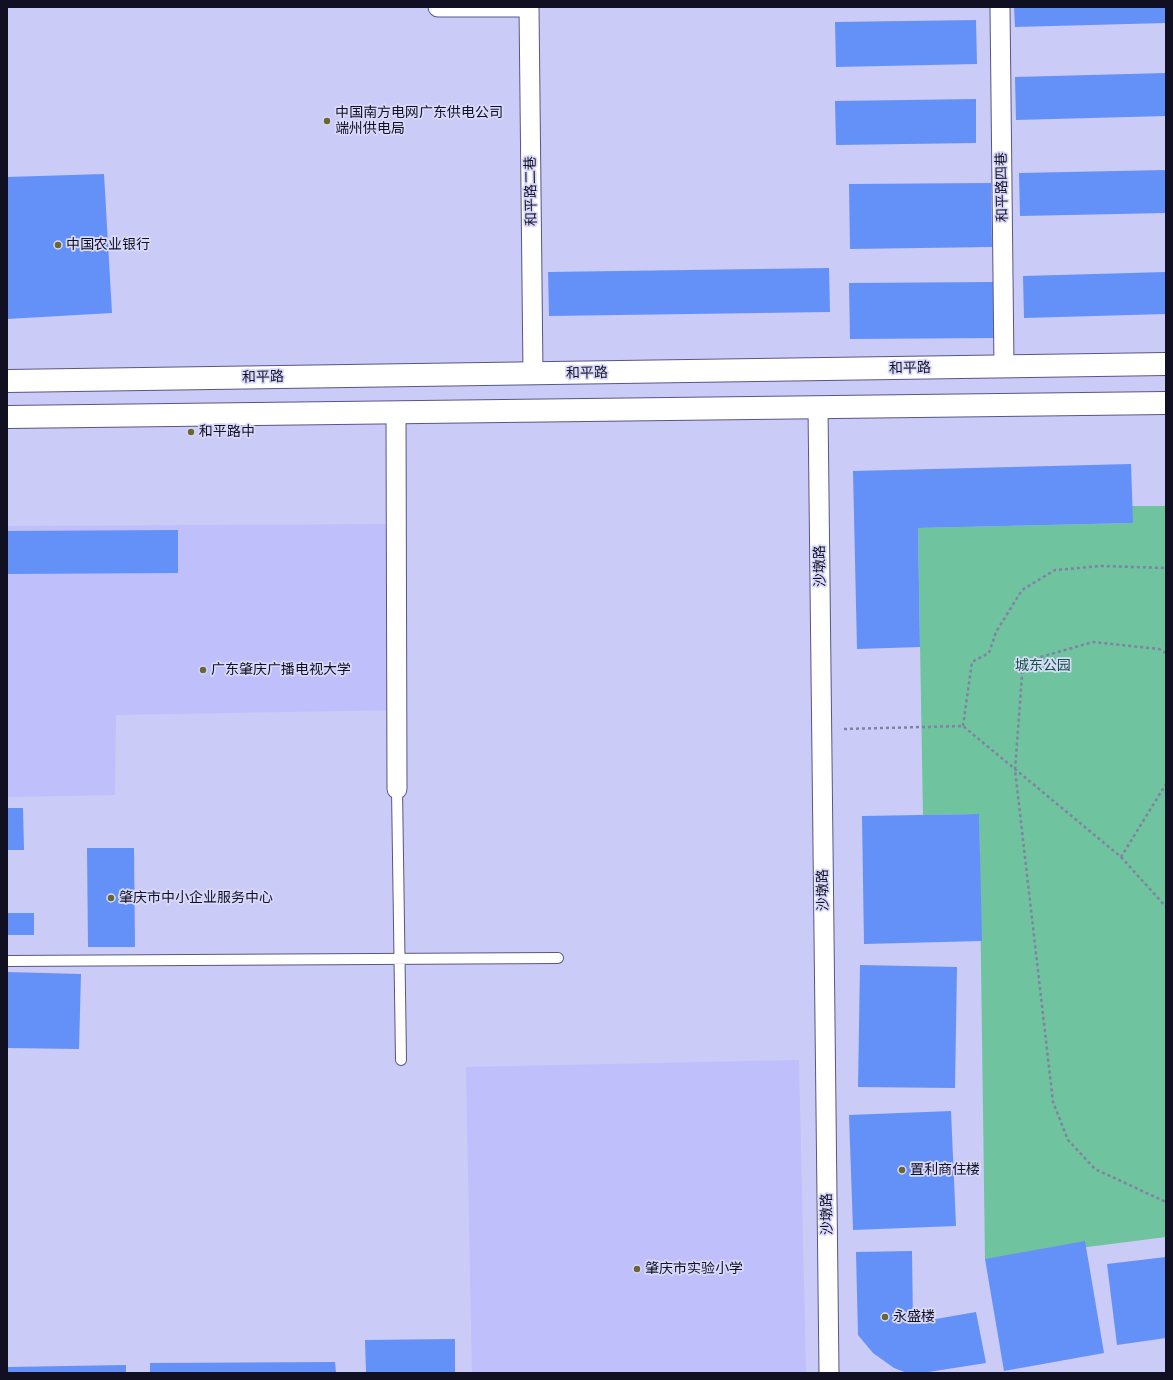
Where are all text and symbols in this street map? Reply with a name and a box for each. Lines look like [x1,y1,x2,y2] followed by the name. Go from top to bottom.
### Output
[335,105,503,138] place label: 中国南方电网广东供电公司 端州供电局
[322,116,332,126] marker: 中国南方电网广东供电公司 端州供电局
[993,152,1011,222] street label: 和平路四巷
[522,156,540,226] street label: 和平路二巷
[66,237,150,253] place label: 中国农业银行
[53,240,63,250] marker: 中国农业银行
[889,359,931,377] street label: 和平路
[566,364,608,382] street label: 和平路
[242,368,284,386] street label: 和平路
[199,424,255,440] place label: 和平路中
[186,427,196,437] marker: 和平路中
[811,545,829,587] street label: 沙墩路
[1015,658,1071,674] park label: 城东公园
[211,662,351,678] place label: 广东肇庆广播电视大学
[198,665,208,675] marker: 广东肇庆广播电视大学
[814,869,832,911] street label: 沙墩路
[119,890,273,906] place label: 肇庆市中小企业服务中心
[106,893,116,903] marker: 肇庆市中小企业服务中心
[910,1162,980,1178] place label: 置利商住楼
[897,1165,907,1175] marker: 置利商住楼
[818,1193,836,1235] street label: 沙墩路
[645,1261,743,1277] place label: 肇庆市实验小学
[632,1264,642,1274] marker: 肇庆市实验小学
[893,1309,935,1325] place label: 永盛楼
[880,1312,890,1322] marker: 永盛楼

